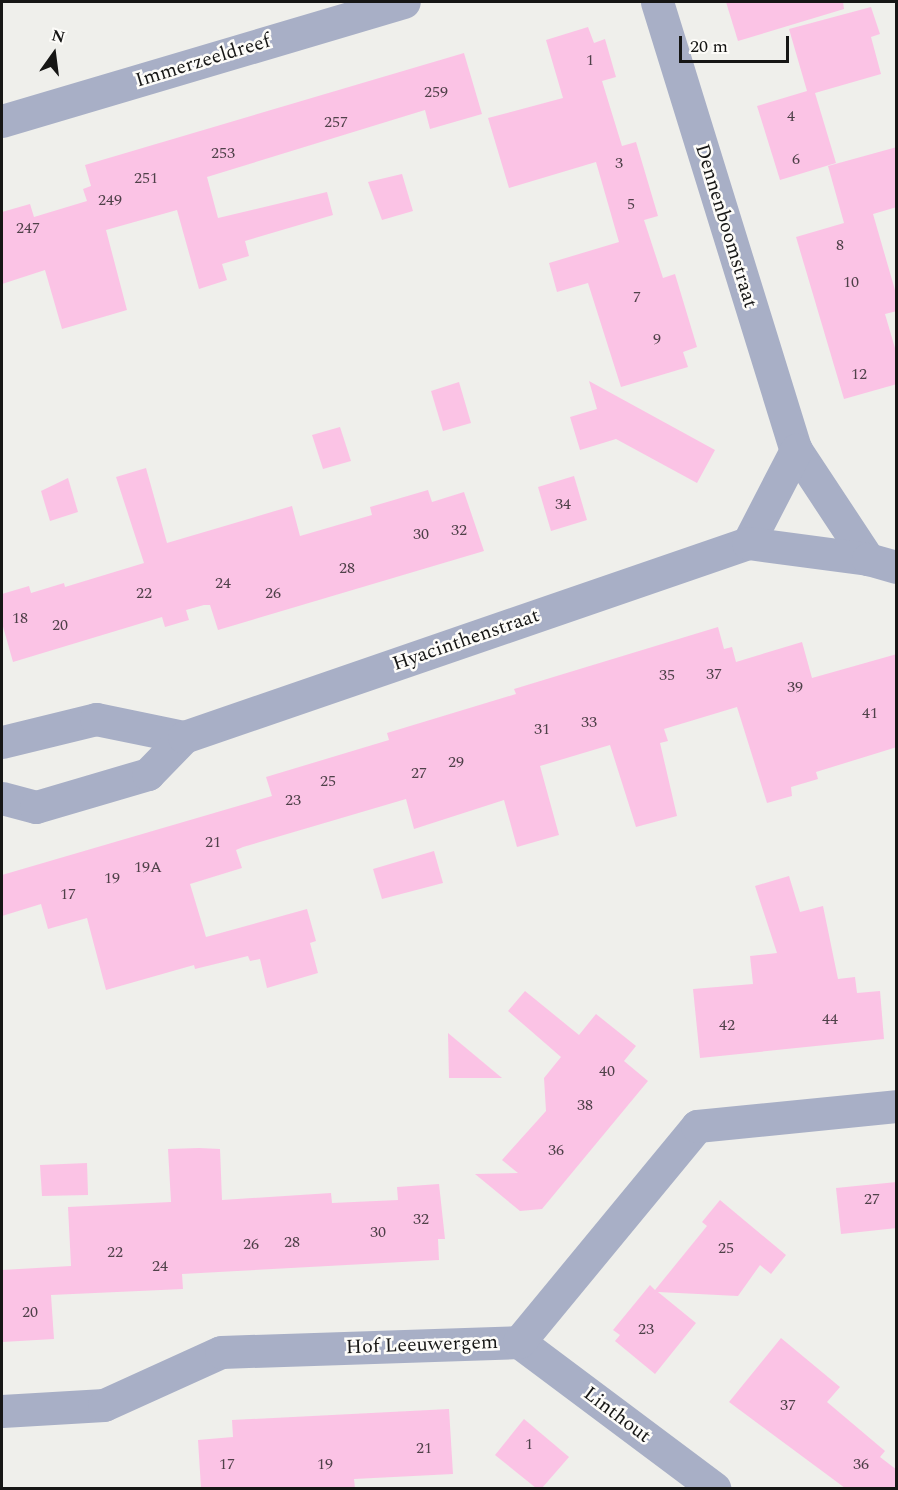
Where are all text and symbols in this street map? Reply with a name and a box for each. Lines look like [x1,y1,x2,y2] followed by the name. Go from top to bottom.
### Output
[49,23,68,50] text: N
[24,24,84,84] north arrow
[682,24,792,62] scale bar
[133,29,273,93] street label: Immerzeeldreef
[690,33,728,60] text: 20 m
[586,50,594,70] house number: 1
[424,82,448,102] house number: 259
[787,106,795,126] house number: 4
[324,112,348,132] house number: 257
[690,141,762,311] street label: Dennenboomstraat
[211,143,235,163] house number: 253
[792,149,800,169] house number: 6
[615,153,623,173] house number: 3
[134,168,158,188] house number: 251
[98,190,122,210] house number: 249
[627,194,635,214] house number: 5
[16,218,40,238] house number: 247
[836,235,844,255] house number: 8
[843,272,859,292] house number: 10
[633,287,641,307] house number: 7
[653,329,661,349] house number: 9
[851,364,867,384] house number: 12
[555,494,571,514] house number: 34
[451,520,467,540] house number: 32
[413,524,429,544] house number: 30
[339,558,355,578] house number: 28
[215,573,231,593] house number: 24
[136,583,152,603] house number: 22
[265,583,281,603] house number: 26
[389,604,543,676] street label: Hyacinthenstraat
[12,608,28,628] house number: 18
[52,615,68,635] house number: 20
[706,664,722,684] house number: 37
[659,665,675,685] house number: 35
[787,677,803,697] house number: 39
[862,703,878,723] house number: 41
[581,712,597,732] house number: 33
[534,719,550,739] house number: 31
[448,752,464,772] house number: 29
[411,763,427,783] house number: 27
[320,771,336,791] house number: 25
[285,790,301,810] house number: 23
[205,832,221,852] house number: 21
[134,857,162,877] house number: 19A
[104,868,120,888] house number: 19
[60,884,76,904] house number: 17
[822,1009,838,1029] house number: 44
[719,1015,735,1035] house number: 42
[599,1061,615,1081] house number: 40
[577,1095,593,1115] house number: 38
[548,1140,564,1160] house number: 36
[864,1189,880,1209] house number: 27
[413,1209,429,1229] house number: 32
[370,1222,386,1242] house number: 30
[284,1232,300,1252] house number: 28
[243,1234,259,1254] house number: 26
[718,1238,734,1258] house number: 25
[107,1242,123,1262] house number: 22
[152,1256,168,1276] house number: 24
[22,1302,38,1322] house number: 20
[638,1319,654,1339] house number: 23
[345,1330,499,1360] street label: Hof Leeuwergem
[578,1382,656,1448] street label: Linthout
[780,1395,796,1415] house number: 37
[525,1434,533,1454] house number: 1
[416,1438,432,1458] house number: 21
[219,1454,235,1474] house number: 17
[317,1454,333,1474] house number: 19
[853,1454,869,1474] house number: 36

